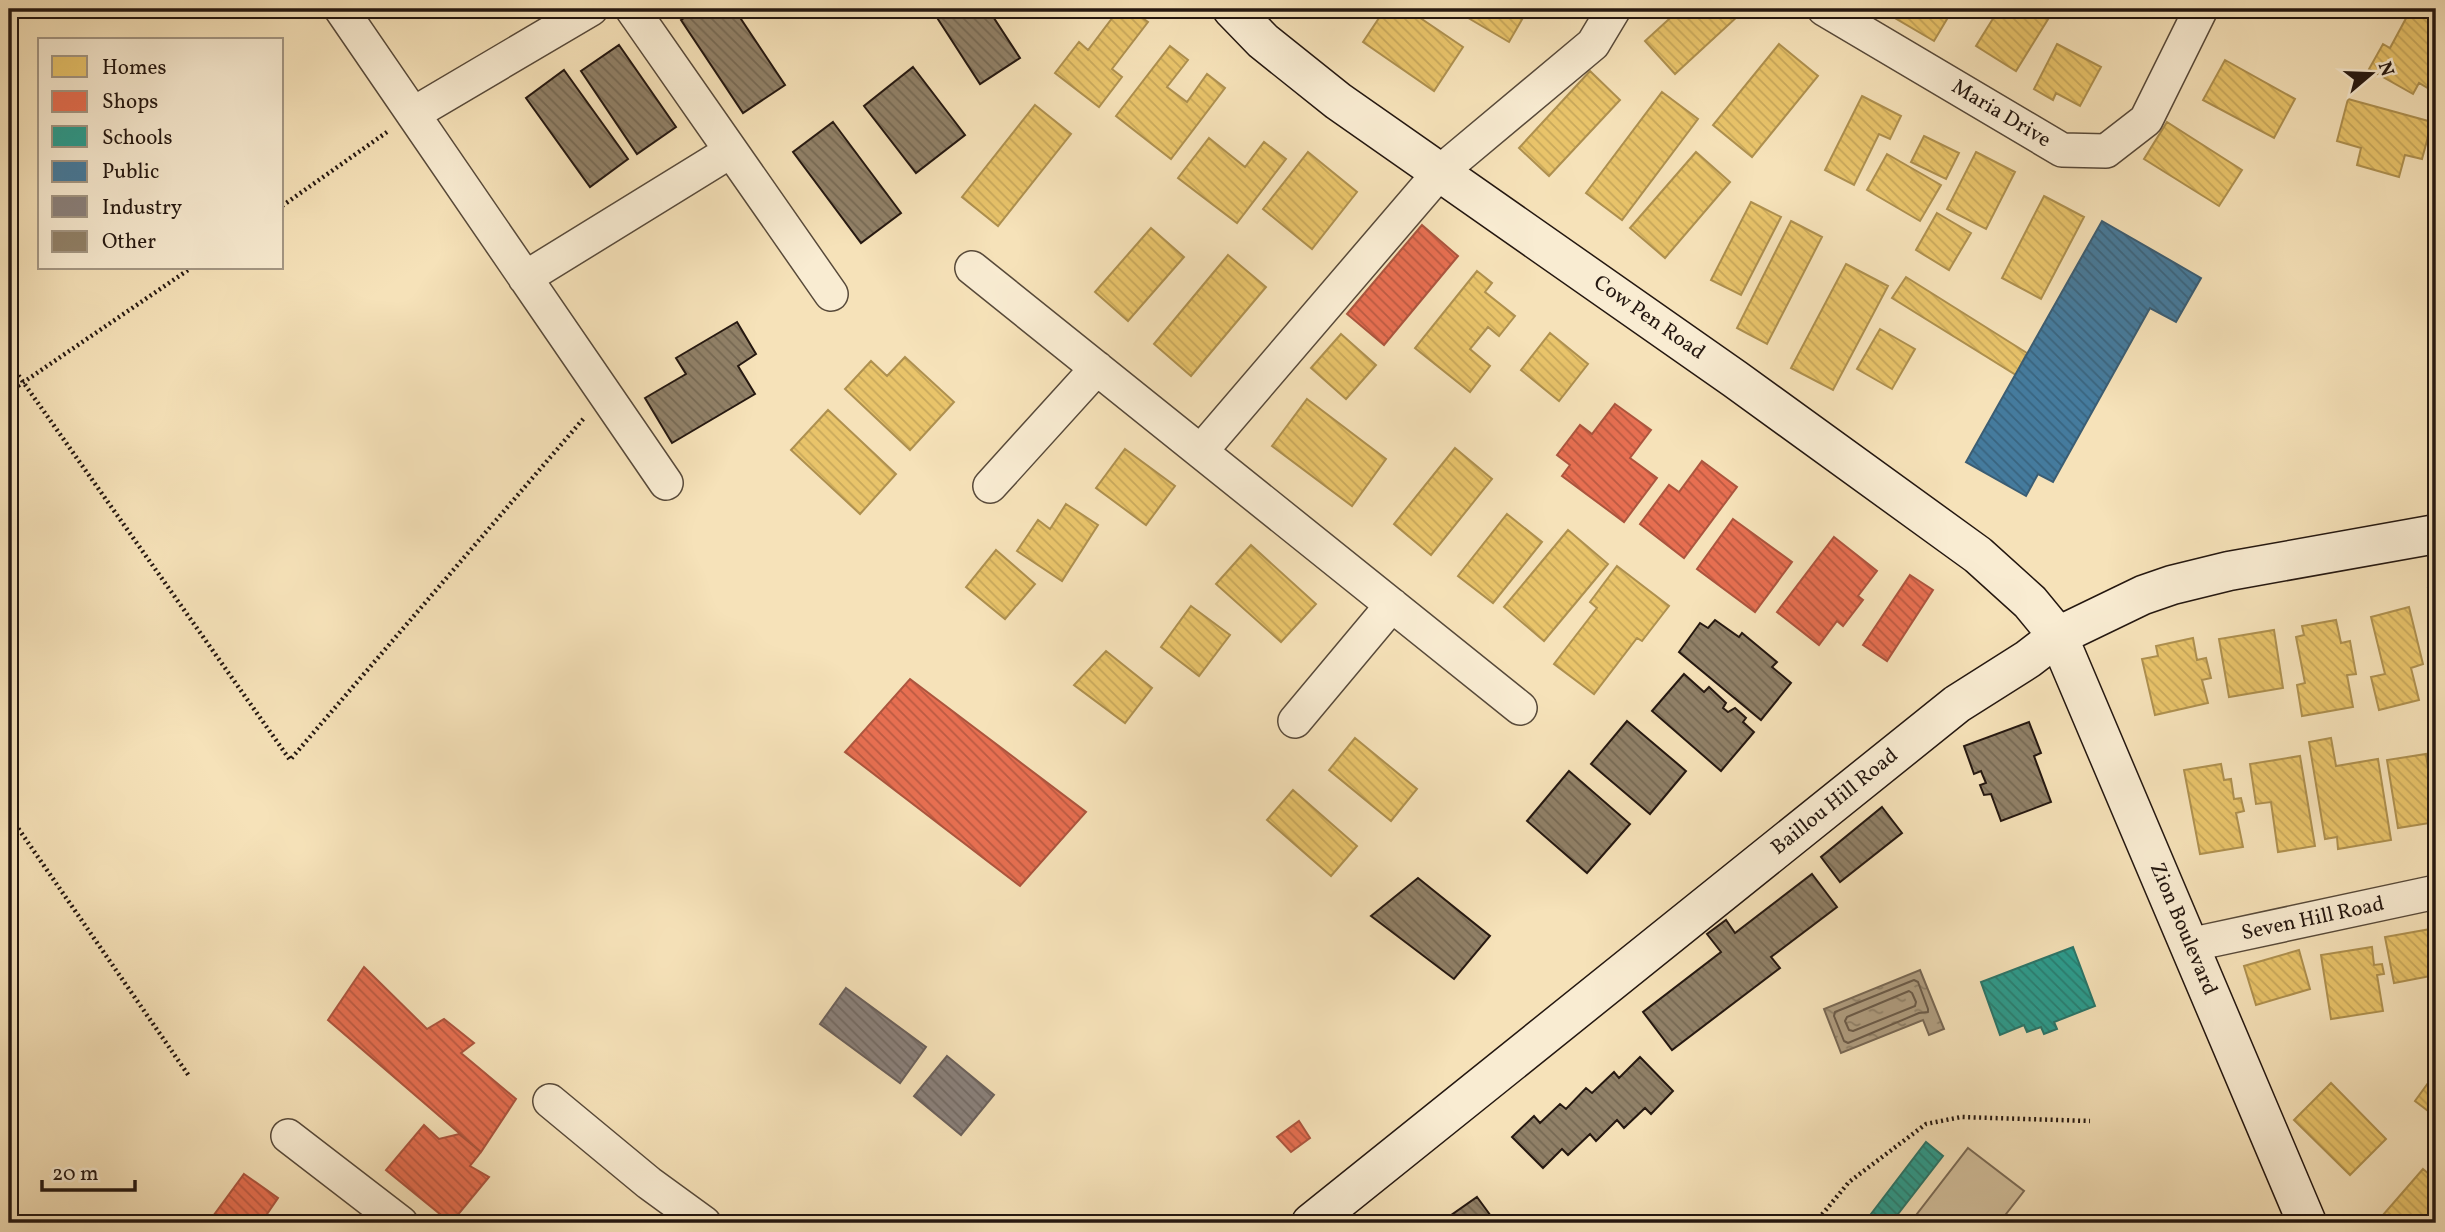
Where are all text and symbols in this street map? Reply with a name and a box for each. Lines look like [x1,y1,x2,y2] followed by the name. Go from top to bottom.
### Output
[38,38,284,270] legend
[2336,38,2406,108] north arrow
[102,54,167,83] text: Homes
[2371,58,2400,80] text: N
[1946,73,2056,155] street label: Maria Drive
[102,88,158,117] text: Shops
[102,124,172,153] text: Schools
[102,158,159,187] text: Public
[102,194,183,223] text: Industry
[102,228,156,257] text: Other
[1587,269,1711,367] street label: Cow Pen Road
[1765,742,1905,862] street label: Baillou Hill Road
[2142,858,2224,1000] street label: Zion Boulevard
[2239,890,2387,948] street label: Seven Hill Road
[42,1148,135,1192] scale bar
[52,1160,98,1189] text: 20 m

